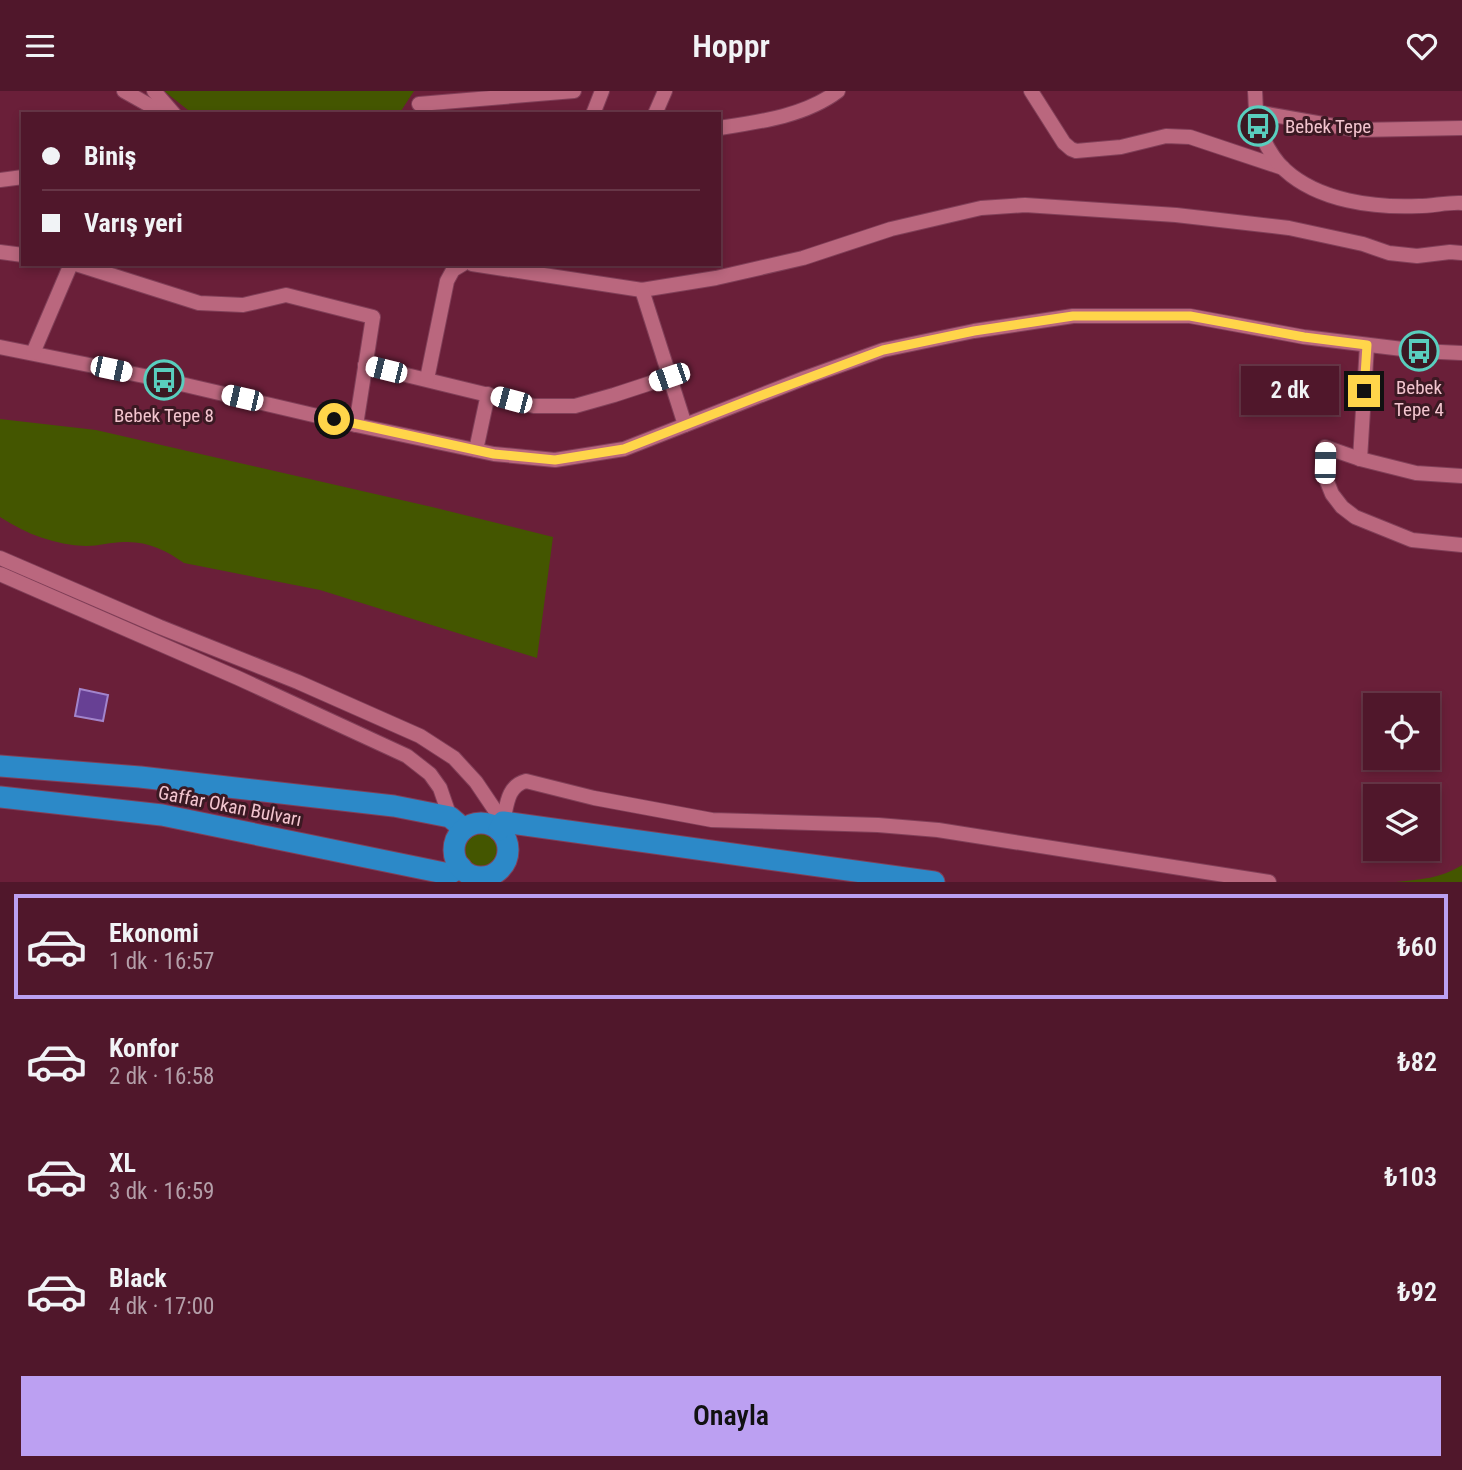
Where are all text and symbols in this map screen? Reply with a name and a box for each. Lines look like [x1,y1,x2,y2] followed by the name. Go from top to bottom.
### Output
[21,27,59,65] icon: menu
[692,27,770,65] text: Hoppr
[1403,27,1441,65] icon: heart
[1237,105,1279,147] bus stop icon: Bebek Tepe
[1285,115,1371,138] place label: Bebek Tepe
[84,141,136,171] text: Biniş
[84,208,183,238] text: Varış yeri
[1398,330,1440,372] bus stop icon: Bebek Tepe 4
[89,354,134,384] car
[364,355,409,385] car
[143,359,185,401] bus stop icon: Bebek Tepe 8
[646,360,693,394] car
[1242,367,1340,415] callout: 2 dk
[1348,375,1380,407] route end
[1394,376,1444,421] place label: Bebek Tepe 4
[1270,377,1310,404] text: 2 dk
[220,383,265,413] car
[488,384,535,416] car
[318,403,350,435] route start
[114,404,214,427] place label: Bebek Tepe 8
[1315,442,1336,484] car
[1363,693,1440,861] map controls
[1363,693,1440,770] button: locate
[156,781,304,831] street label: Gaffar Okan Bulvarı
[1363,784,1440,861] button: layers
[25,915,88,978] icon: car
[109,918,199,948] text: Ekonomi
[1397,932,1437,962] text: ₺60
[109,948,214,975] text: 1 dk · 16:57
[25,1030,88,1093] icon: car
[109,1033,179,1063] text: Konfor
[1397,1047,1437,1077] text: ₺82
[109,1063,214,1090] text: 2 dk · 16:58
[25,1145,88,1208] icon: car
[109,1148,136,1178] text: XL
[1384,1162,1437,1192] text: ₺103
[109,1178,214,1205] text: 3 dk · 16:59
[25,1260,88,1323] icon: car
[109,1263,167,1293] text: Black
[1397,1277,1437,1307] text: ₺92
[109,1293,214,1320] text: 4 dk · 17:00
[21,1376,1441,1456] button: Onayla

